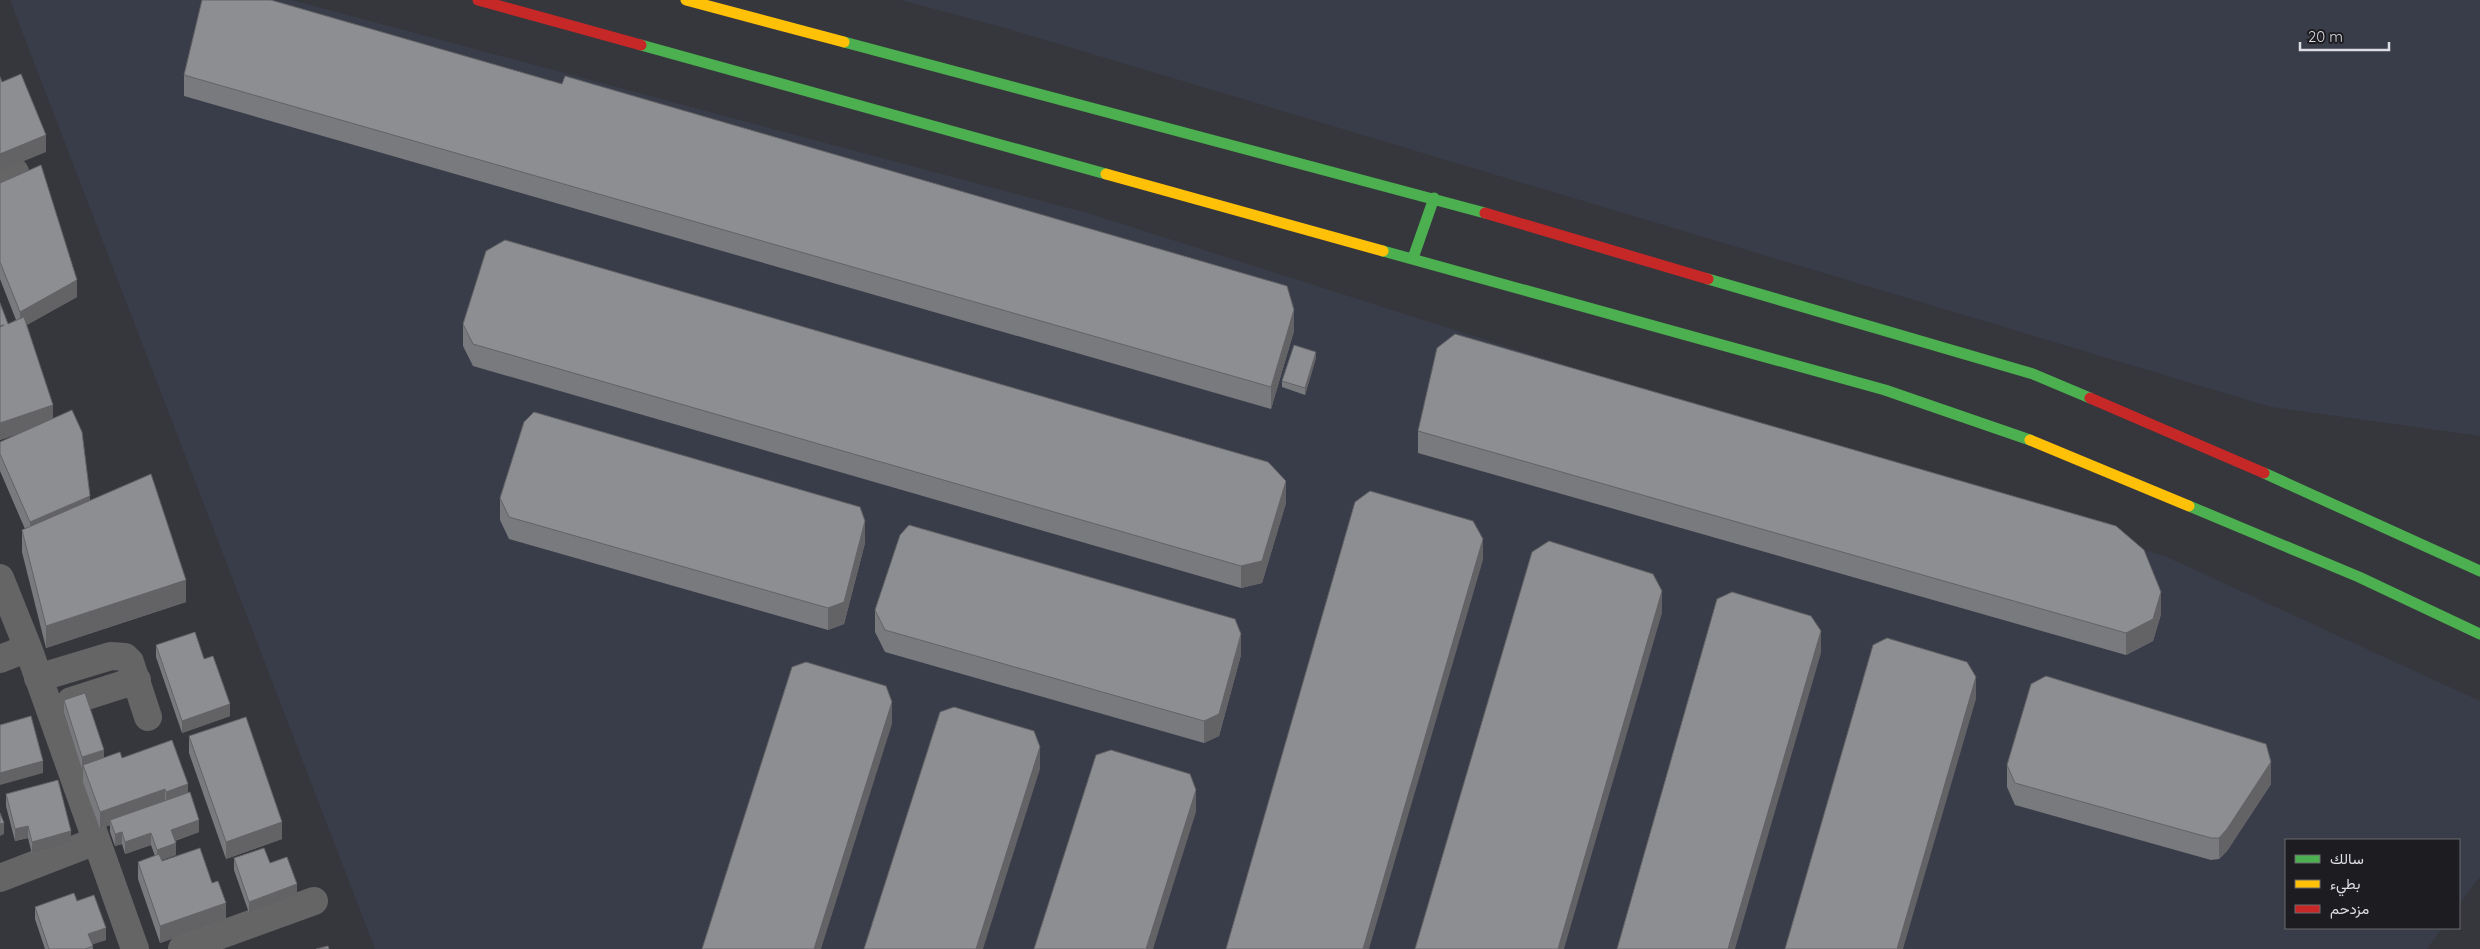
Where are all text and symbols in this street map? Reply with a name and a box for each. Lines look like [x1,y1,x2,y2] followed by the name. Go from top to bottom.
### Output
[2300,20,2389,52] scale bar
[2308,27,2343,46] text: 20 m
[2285,839,2460,929] legend
[2330,849,2364,868] text: سالك
[2330,874,2360,897] text: بطيء
[2330,899,2369,919] text: مزدحم

